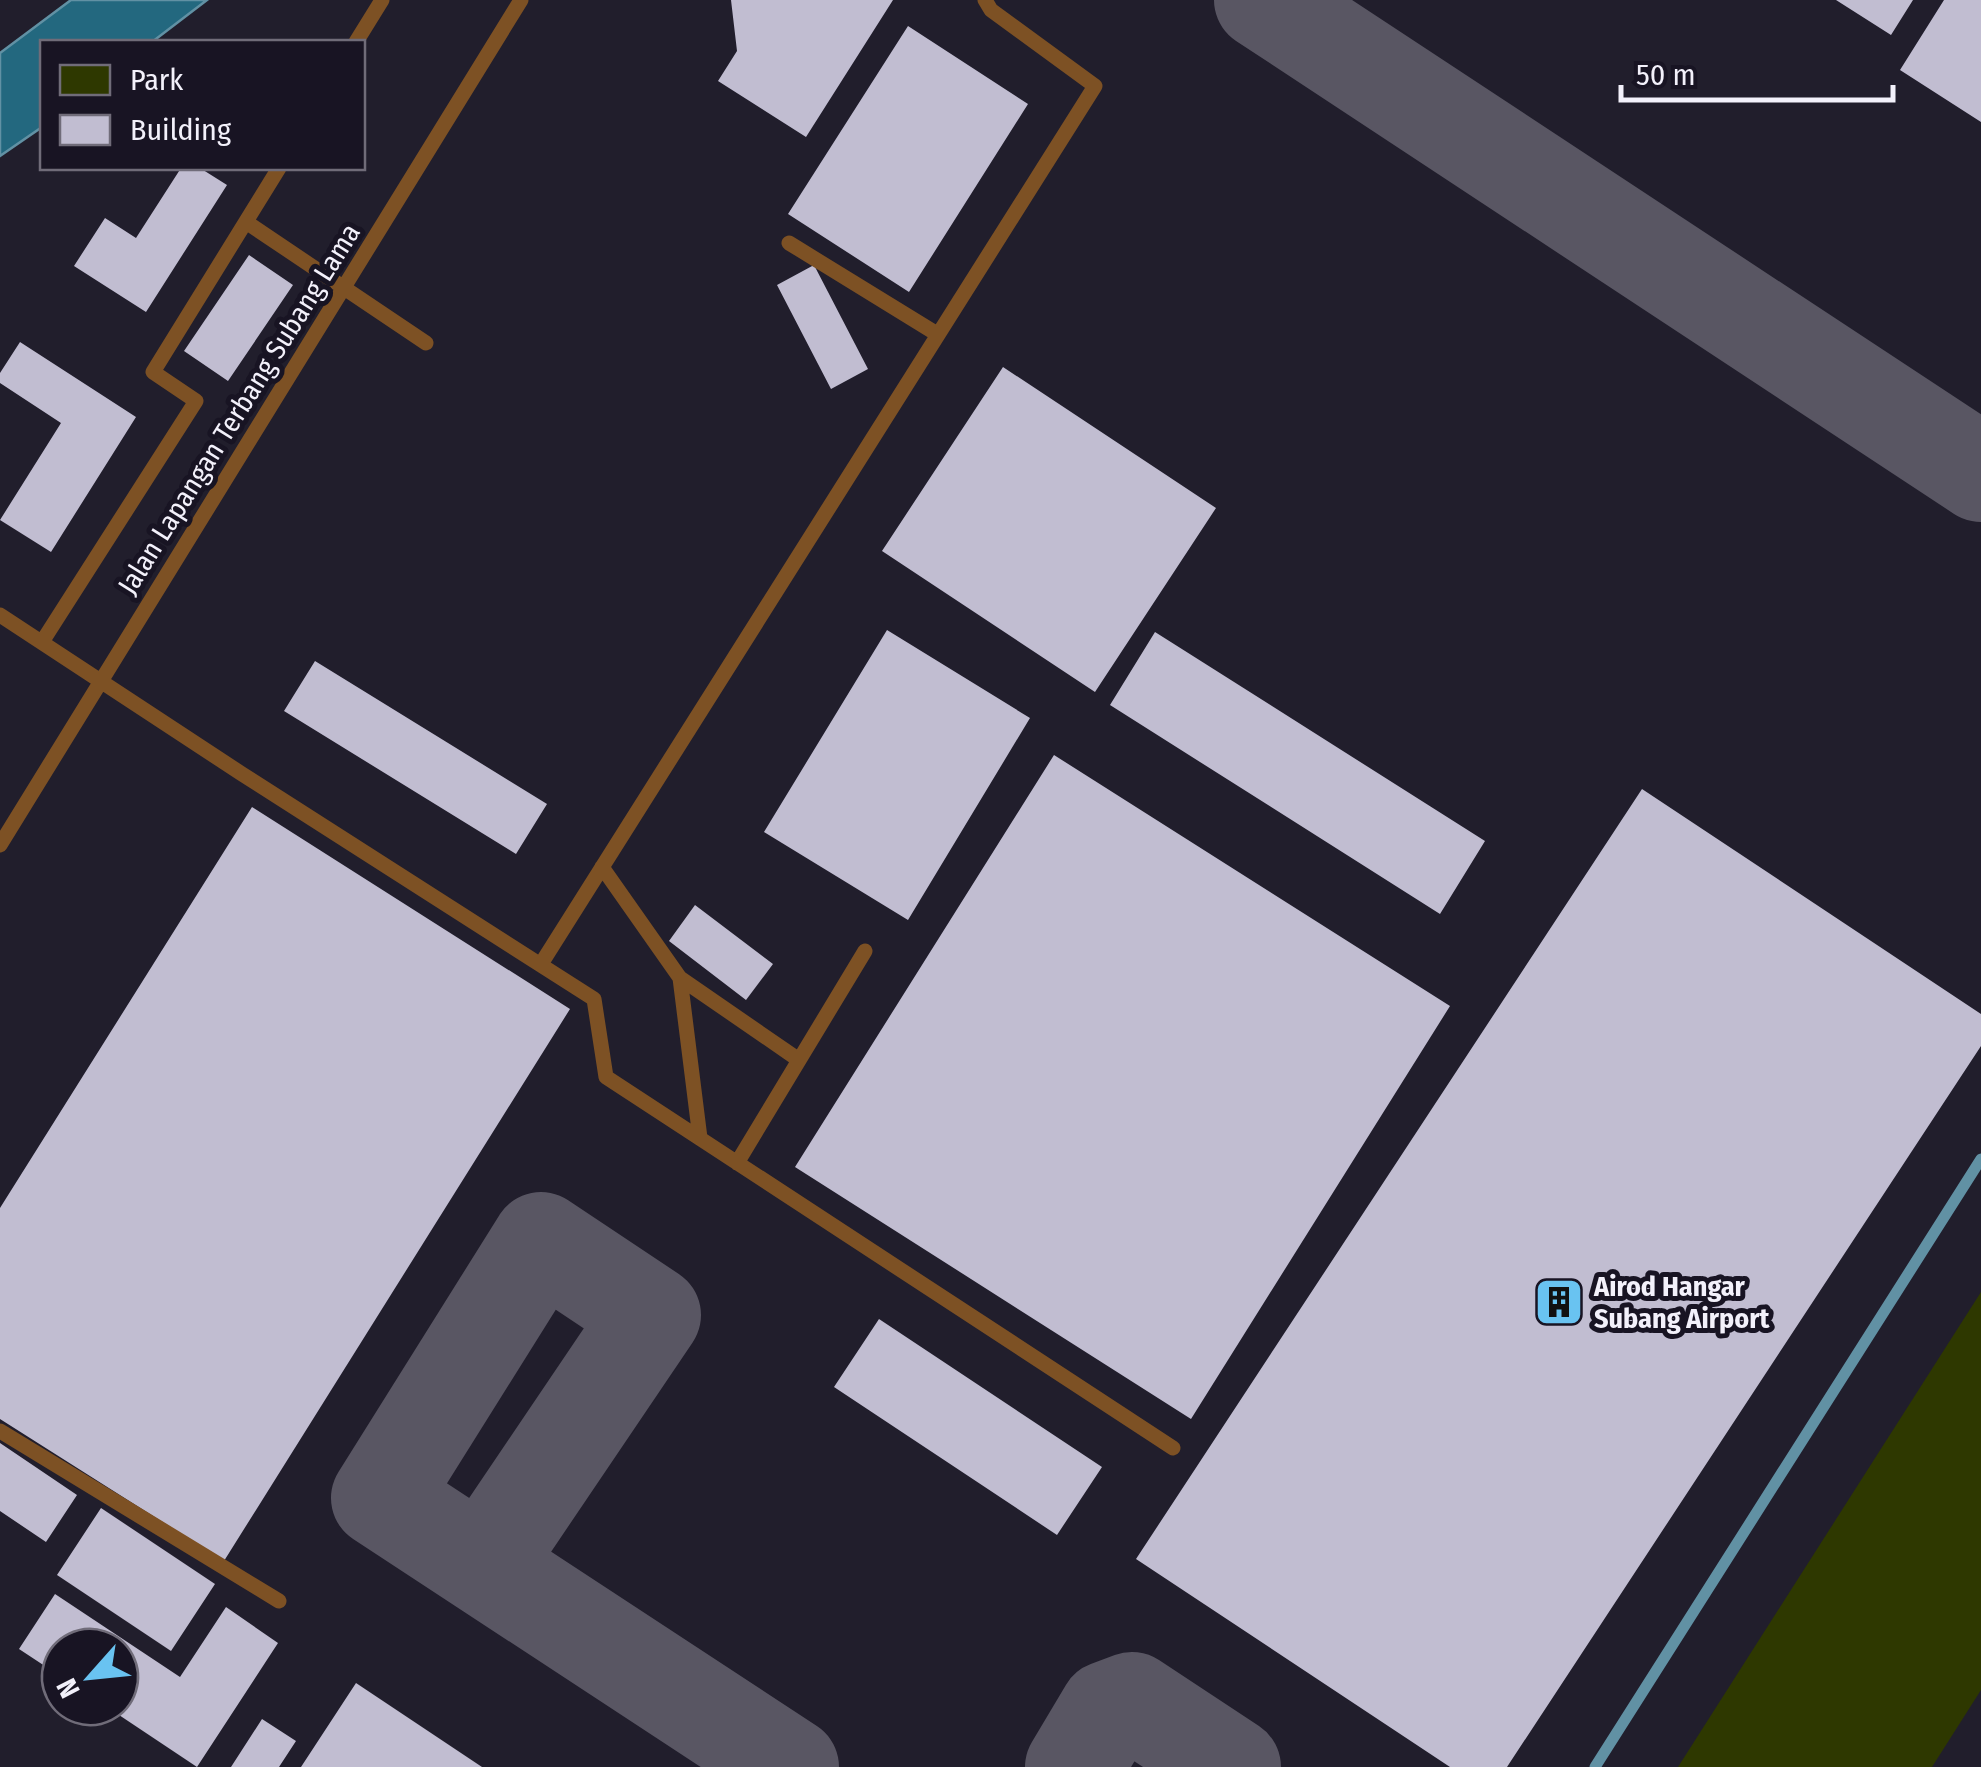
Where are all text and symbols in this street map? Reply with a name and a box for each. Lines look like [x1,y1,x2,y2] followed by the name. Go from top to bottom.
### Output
[40,40,365,170] legend
[1621,40,1894,102] scale bar
[1636,57,1696,93] text: 50 m
[130,62,183,98] text: Park
[130,112,232,148] text: Building
[111,218,367,600] street label: Jalan Lapangan Terbang Subang Lama
[1593,1270,1770,1335] place label: Airod Hangar Subang Airport
[1533,1276,1585,1328] building icon: Airod Hangar Subang Airport
[40,1627,140,1727] north arrow
[50,1673,87,1703] text: N

